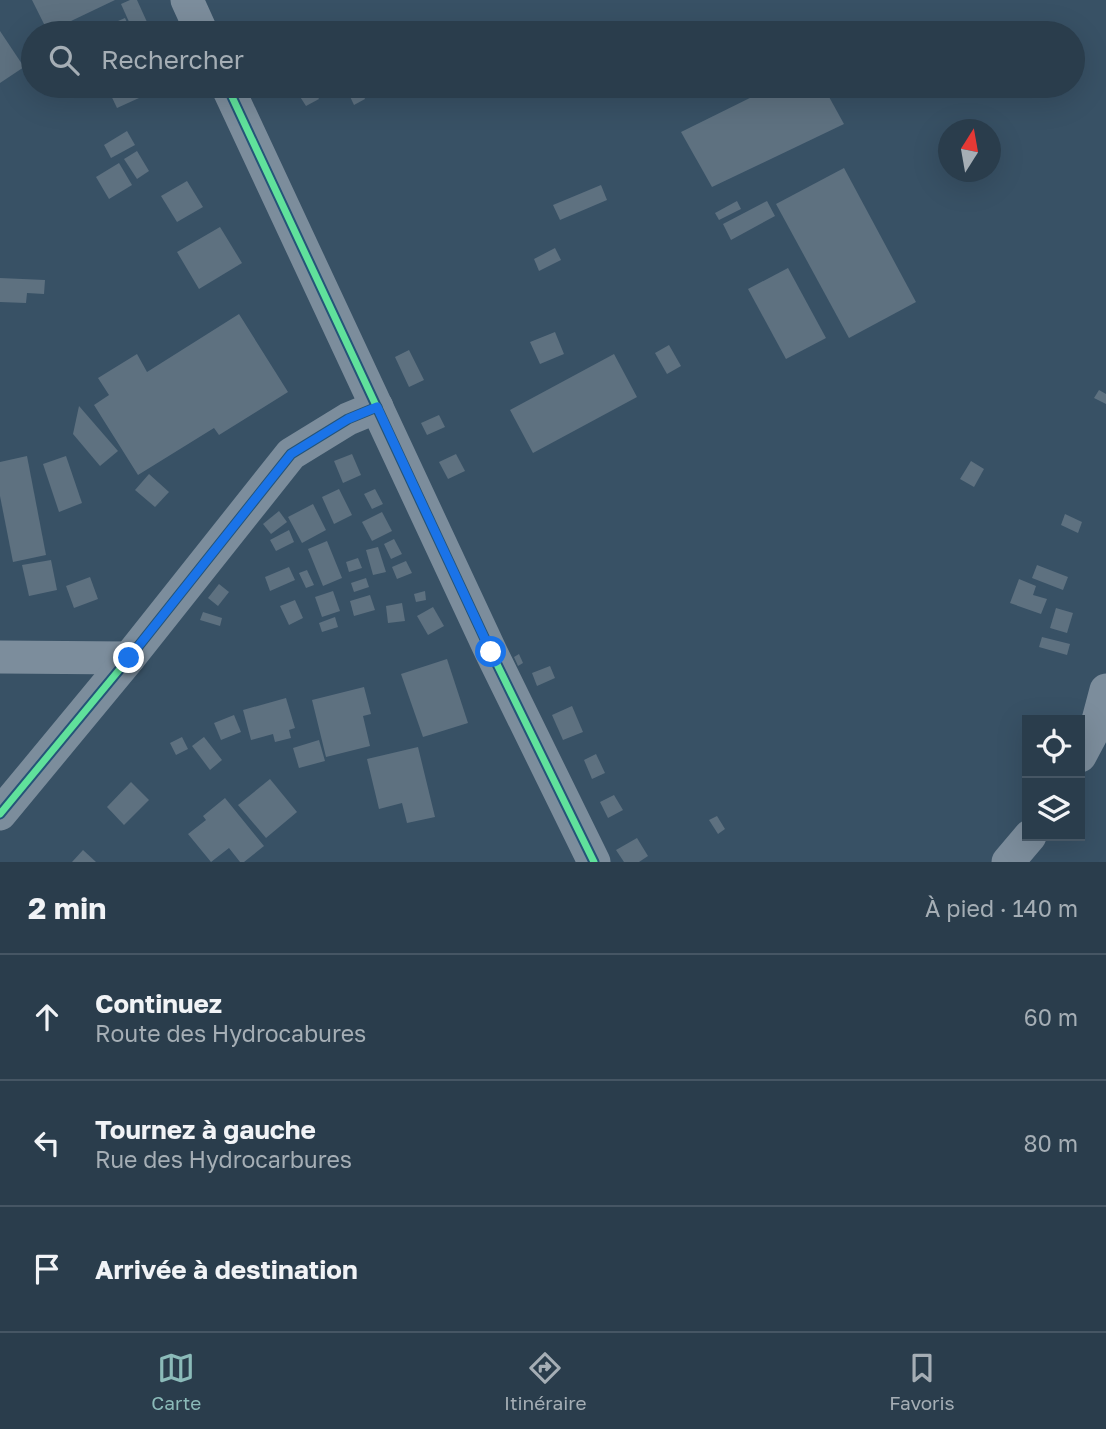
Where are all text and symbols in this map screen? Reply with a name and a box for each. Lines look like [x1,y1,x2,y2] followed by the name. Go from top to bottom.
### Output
[21,21,1085,98] search box
[45,41,83,79] icon: search
[101,44,244,75] text: Rechercher
[938,119,1001,182] north arrow
[475,636,506,667] route start
[113,642,144,673] route end
[1022,715,1085,841] map controls
[1022,715,1085,778] button: locate
[1022,778,1085,841] button: layers
[28,890,106,926] text: 2 min
[925,894,1078,922] text: À pied · 140 m
[95,988,222,1019] text: Continuez
[28,998,66,1036] icon: ahead
[1024,1003,1078,1031] text: 60 m
[95,1019,366,1047] text: Route des Hydrocabures
[95,1114,316,1145] text: Tournez à gauche
[28,1124,66,1162] icon: left
[1024,1129,1078,1157] text: 80 m
[95,1145,352,1173] text: Rue des Hydrocarbures
[28,1250,66,1288] icon: arrive
[95,1254,358,1285] text: Arrivée à destination
[151,1349,201,1414] tab: Carte
[504,1349,587,1414] tab: Itinéraire
[889,1349,955,1414] tab: Favoris

